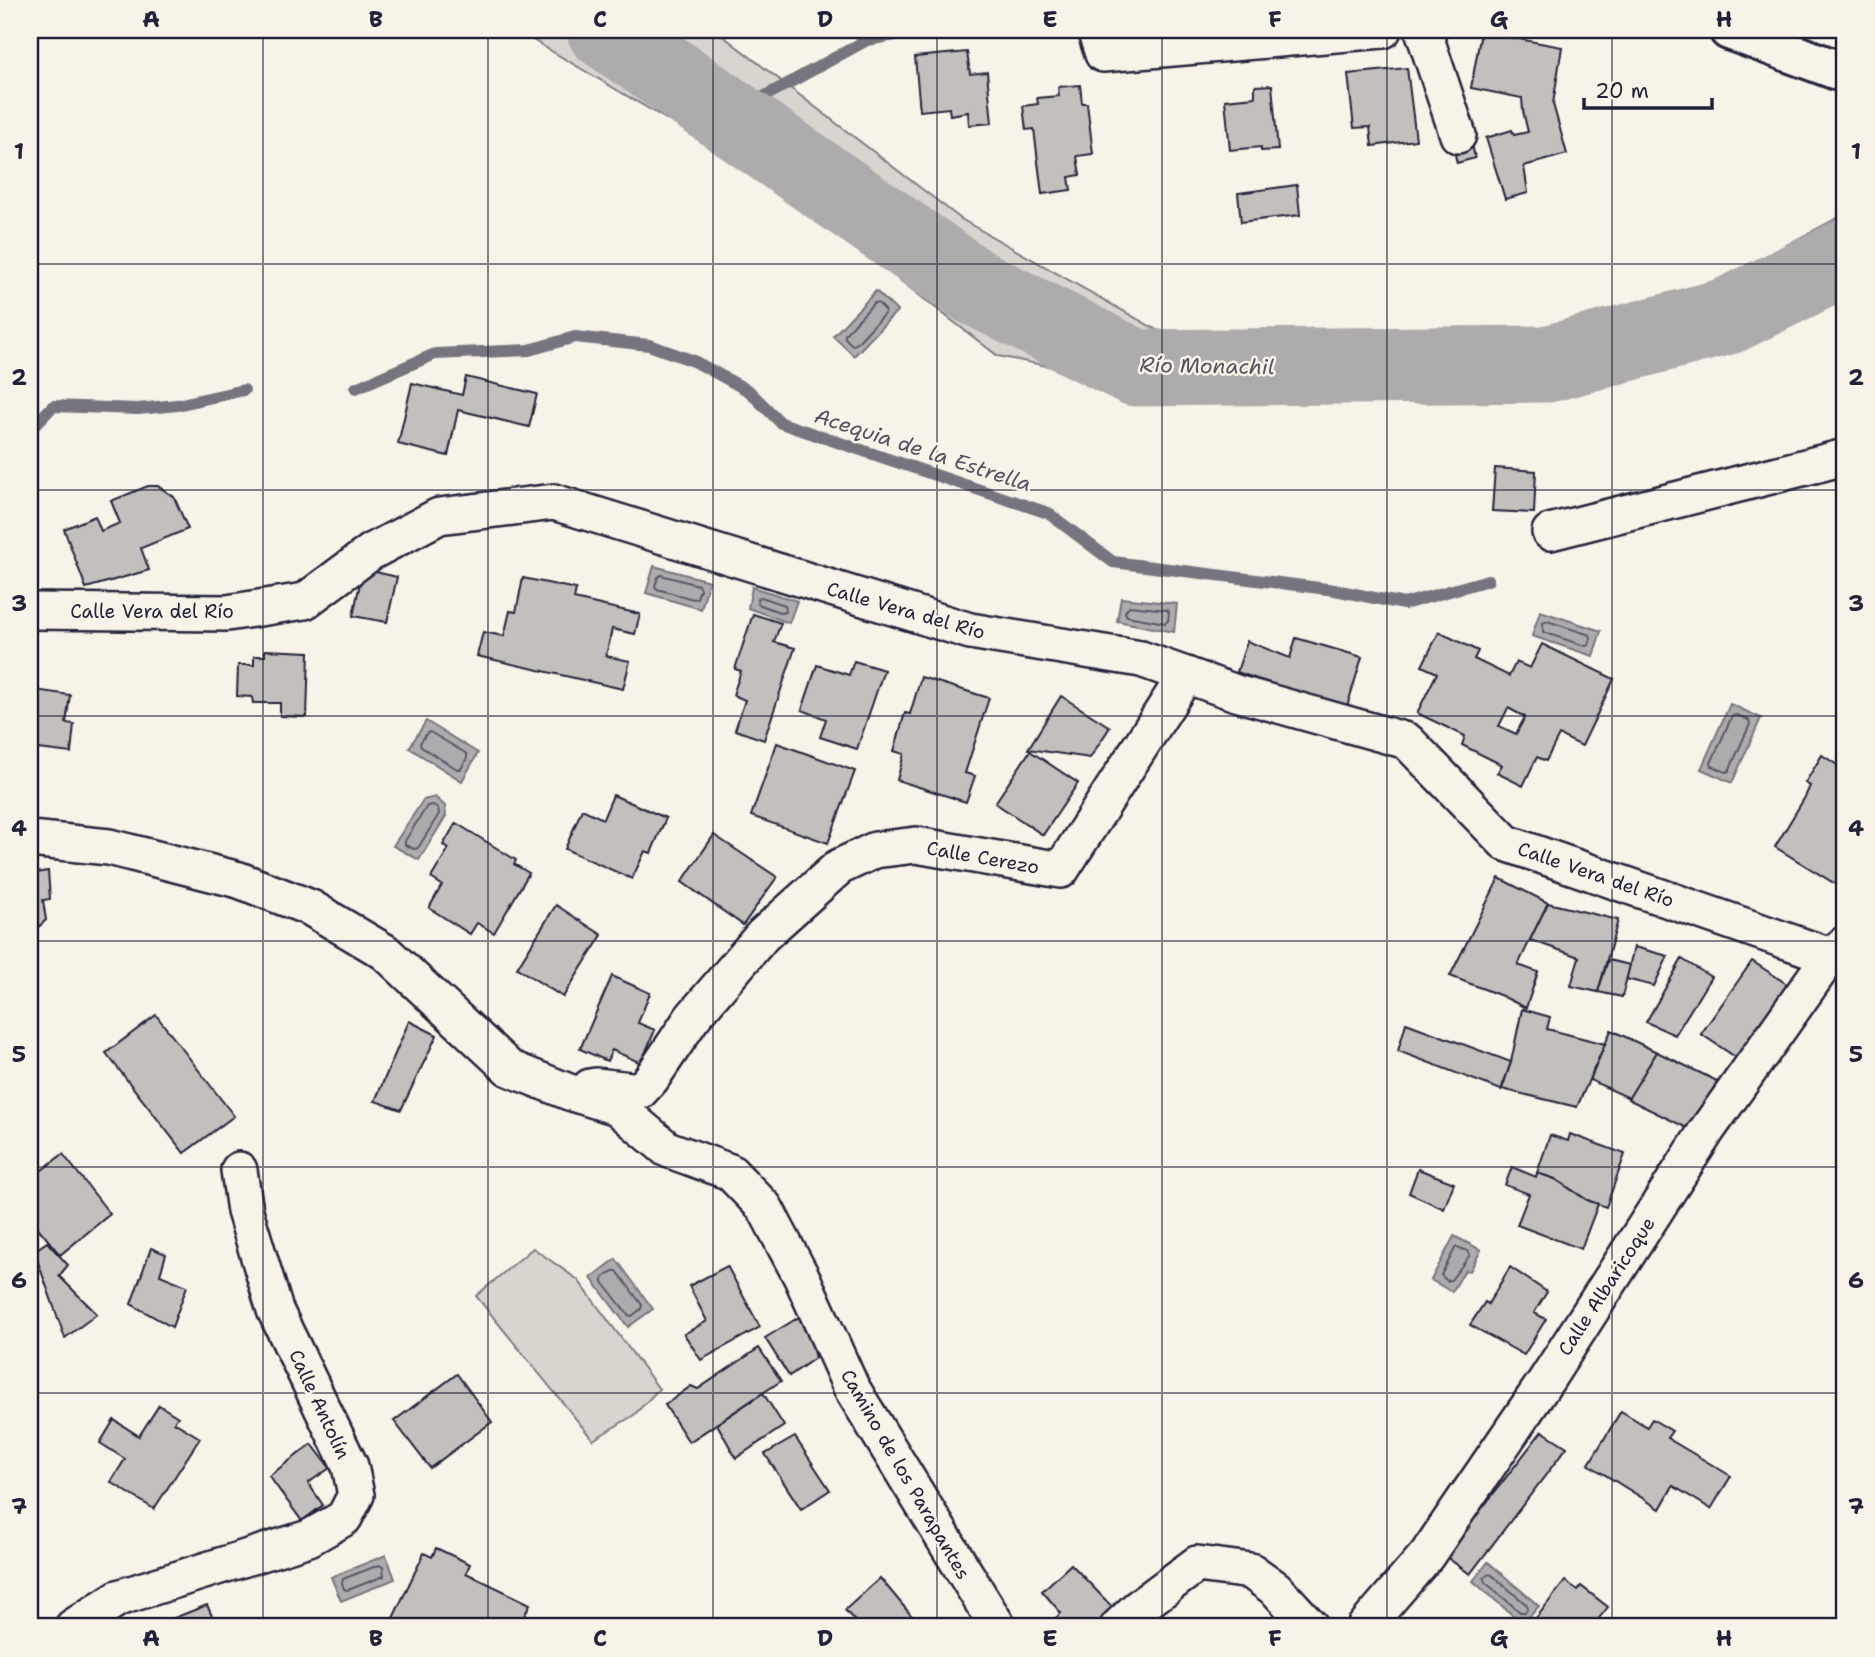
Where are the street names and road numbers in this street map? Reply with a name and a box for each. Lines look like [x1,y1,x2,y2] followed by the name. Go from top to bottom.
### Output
[824,576,988,645] street label: Calle Vera del Río
[70,599,234,624] street label: Calle Vera del Río
[925,835,1041,880] street label: Calle Cerezo
[1514,836,1677,913] street label: Calle Vera del Río
[1552,1212,1661,1360] street label: Calle Albaricoque
[283,1345,356,1463] street label: Calle Antolín
[835,1365,976,1584] street label: Camino de los Parapantes

